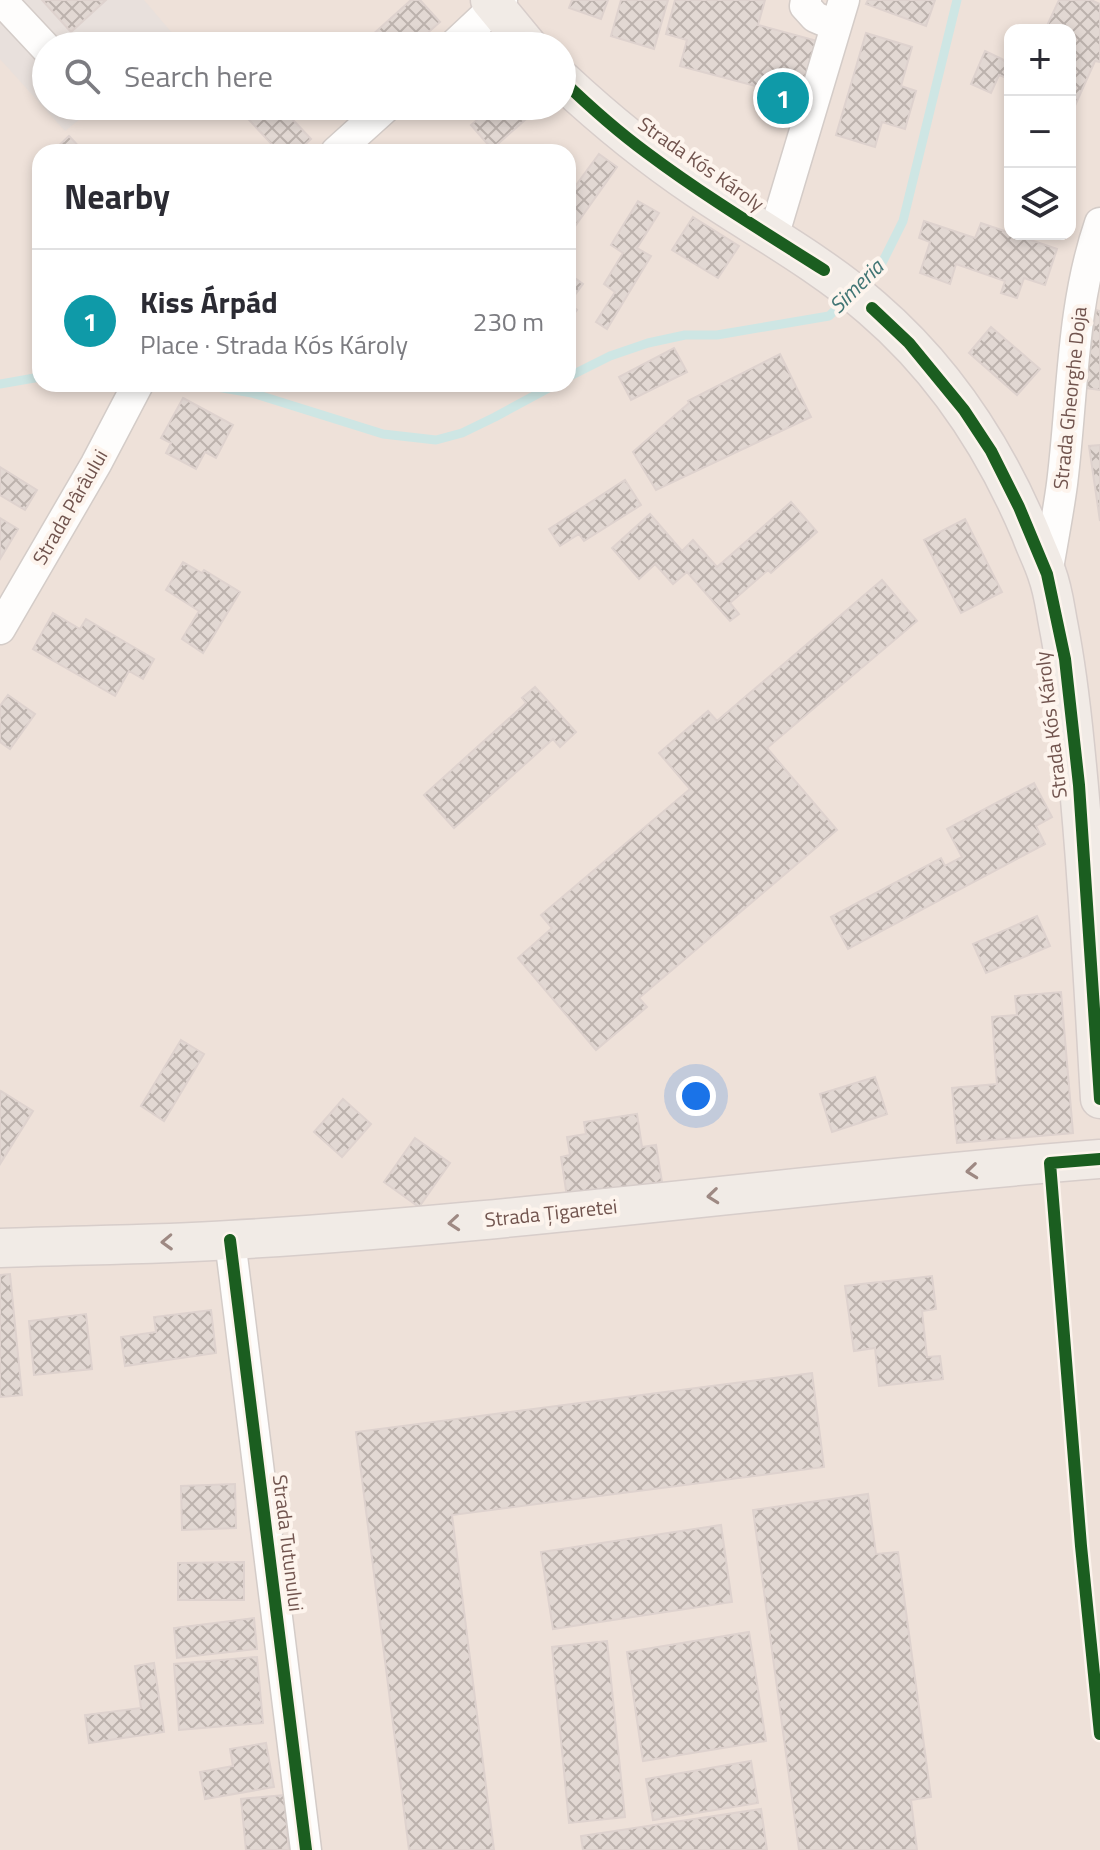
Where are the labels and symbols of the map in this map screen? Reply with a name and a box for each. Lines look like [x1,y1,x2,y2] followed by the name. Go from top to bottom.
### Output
[757,68,809,128] pin: 1
[632,108,771,219] street label: Strada Kós Károly
[821,250,892,321] water label: Simeria
[1044,305,1095,491] street label: Strada Gheorghe Doja
[24,443,115,570] street label: Strada Pârâului
[1026,649,1075,800] street label: Strada Kós Károly
[676,1076,716,1116] your location
[965,1162,978,1179] one-way arrow
[706,1187,719,1204] one-way arrow
[483,1190,619,1235] street label: Strada Țigaretei
[447,1214,460,1231] one-way arrow
[160,1234,173,1251] one-way arrow
[265,1473,312,1613] street label: Strada Tutunului

